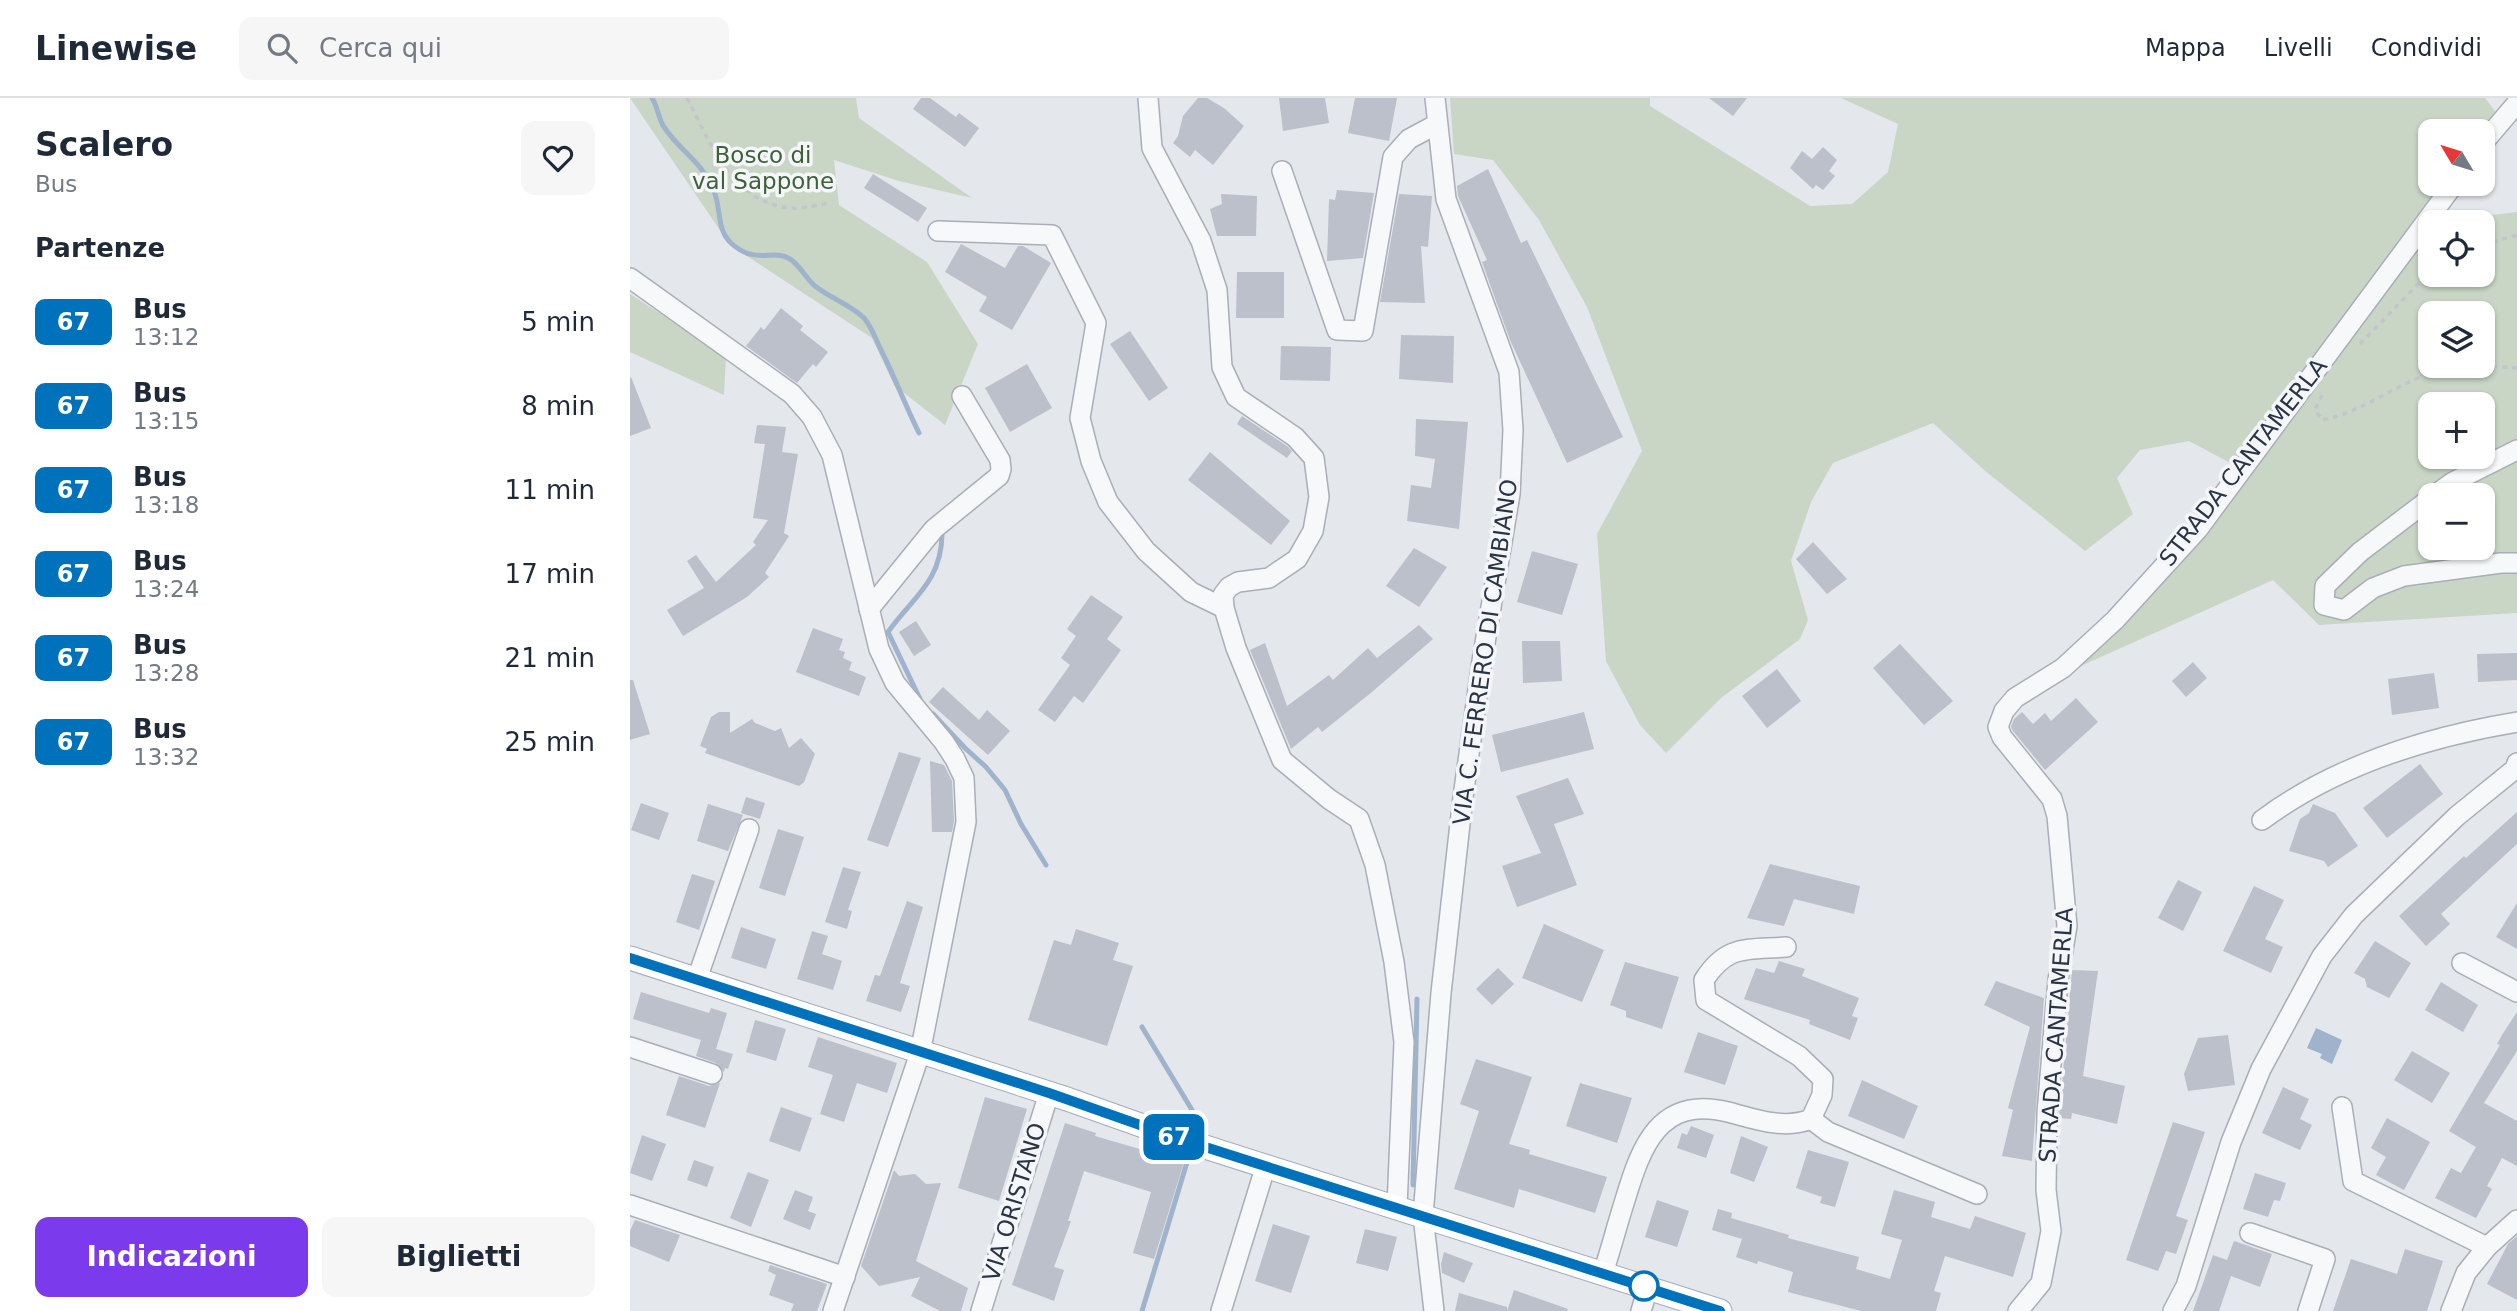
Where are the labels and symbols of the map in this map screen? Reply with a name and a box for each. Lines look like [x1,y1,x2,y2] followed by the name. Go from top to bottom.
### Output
[2418,119,2496,196] north arrow
[692,142,834,194] park label: Bosco di val Sappone
[2154,353,2332,571] street label: STRADA CANTAMERLA
[1448,477,1522,827] street label: VIA C. FERRERO DI CAMBIANO
[2034,906,2078,1164] street label: STRADA CANTAMERLA
[1142,1114,1206,1160] line badge: 67
[978,1120,1050,1284] street label: VIA ORISTANO
[1629,1271,1659,1301] unlabelled marker

